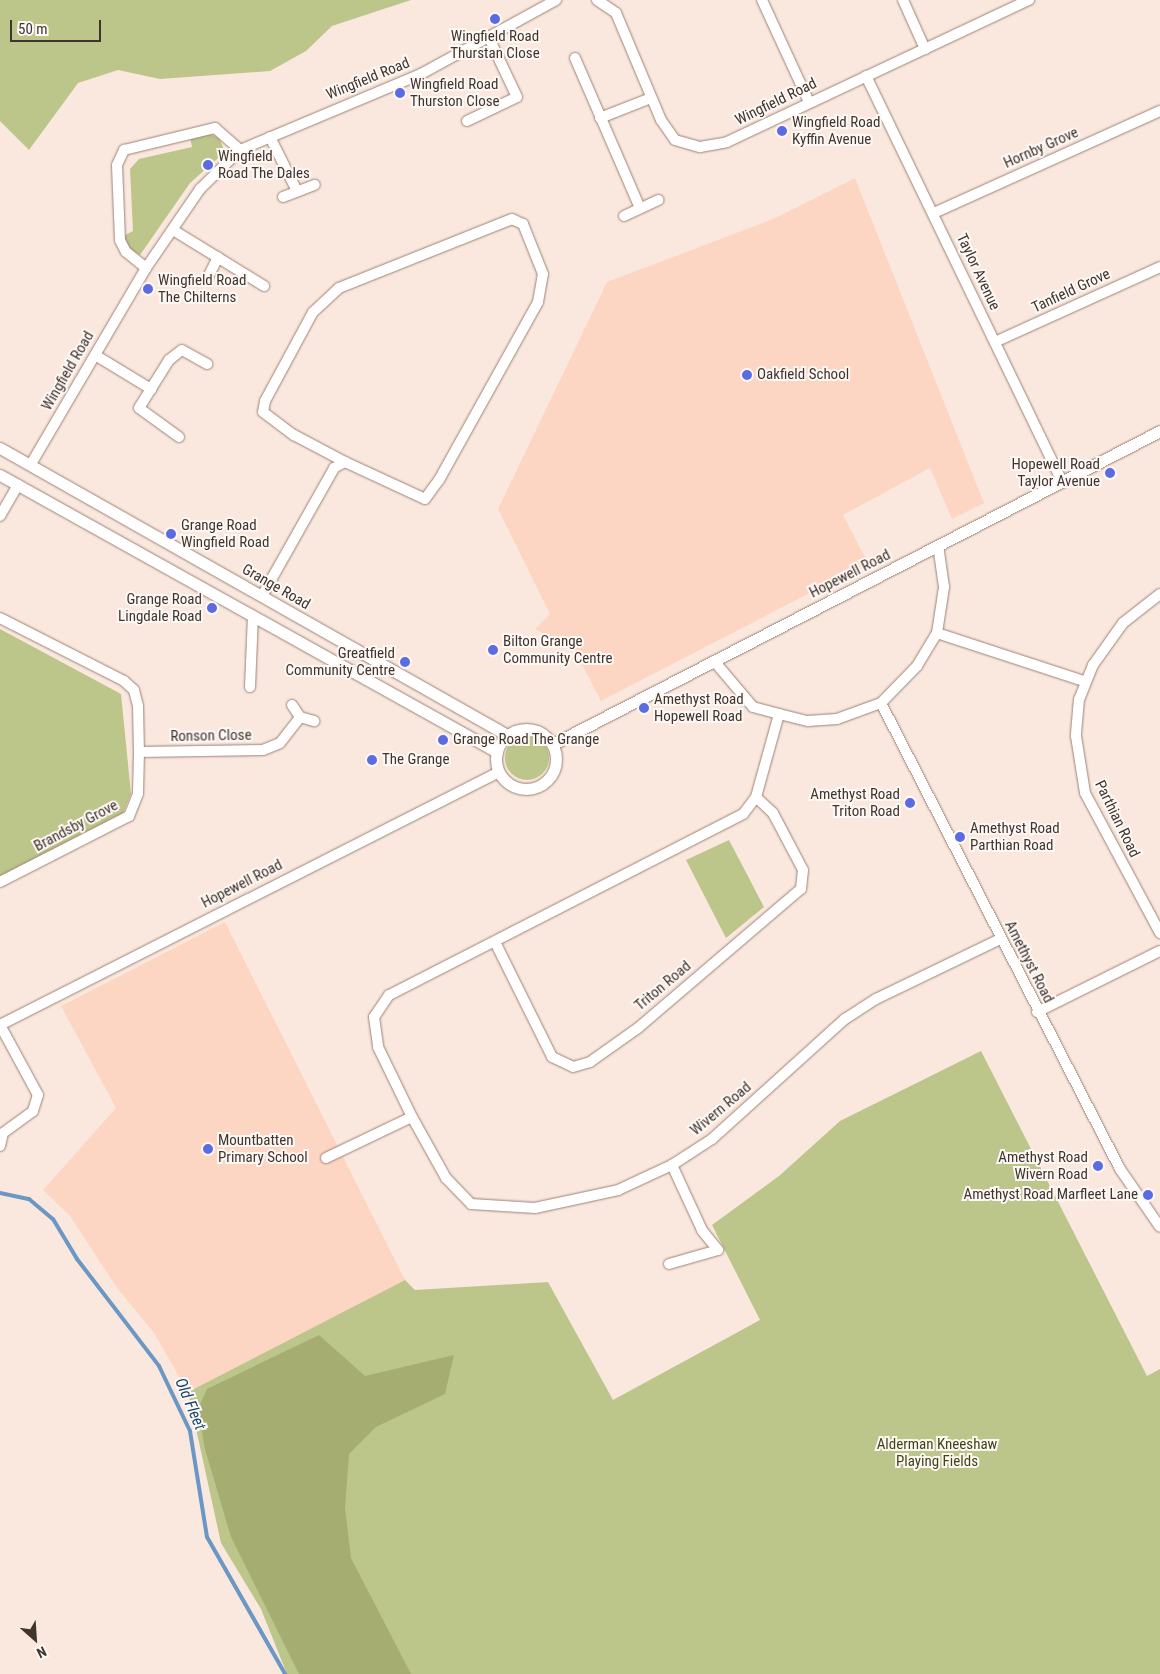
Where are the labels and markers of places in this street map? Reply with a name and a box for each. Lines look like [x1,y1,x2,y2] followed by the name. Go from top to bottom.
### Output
[489,13,501,25] marker: Wingfield Road Thurstan Close
[450,27,540,62] place label: Wingfield Road Thurstan Close
[410,75,500,110] place label: Wingfield Road Thurston Close
[394,87,406,99] marker: Wingfield Road Thurston Close
[792,113,880,148] place label: Wingfield Road Kyffin Avenue
[776,125,788,137] marker: Wingfield Road Kyffin Avenue
[218,147,310,182] place label: Wingfield Road The Dales
[202,159,214,171] marker: Wingfield Road The Dales
[158,271,246,306] place label: Wingfield Road The Chilterns
[142,283,154,295] marker: Wingfield Road The Chilterns
[757,366,849,384] place label: Oakfield School
[741,369,753,381] marker: Oakfield School
[1012,455,1100,490] place label: Hopewell Road Taylor Avenue
[1104,467,1116,479] marker: Hopewell Road Taylor Avenue
[181,516,269,551] place label: Grange Road Wingfield Road
[165,528,177,540] marker: Grange Road Wingfield Road
[118,590,202,625] place label: Grange Road Lingdale Road
[206,602,218,614] marker: Grange Road Lingdale Road
[503,632,612,667] place label: Bilton Grange Community Centre
[286,644,395,679] place label: Greatfield Community Centre
[487,644,499,656] marker: Bilton Grange Community Centre
[399,656,411,668] marker: Greatfield Community Centre
[654,690,744,725] place label: Amethyst Road Hopewell Road
[638,702,650,714] marker: Amethyst Road Hopewell Road
[453,731,600,749] place label: Grange Road The Grange
[437,734,449,746] marker: Grange Road The Grange
[382,751,450,769] place label: The Grange
[366,754,378,766] marker: The Grange
[810,785,900,820] place label: Amethyst Road Triton Road
[904,797,916,809] marker: Amethyst Road Triton Road
[970,819,1060,854] place label: Amethyst Road Parthian Road
[954,831,966,843] marker: Amethyst Road Parthian Road
[218,1131,308,1166] place label: Mountbatten Primary School
[202,1143,214,1155] marker: Mountbatten Primary School
[998,1148,1088,1183] place label: Amethyst Road Wivern Road
[1092,1160,1104,1172] marker: Amethyst Road Wivern Road
[964,1186,1138,1204] place label: Amethyst Road Marfleet Lane
[1142,1189,1154,1201] marker: Amethyst Road Marfleet Lane

